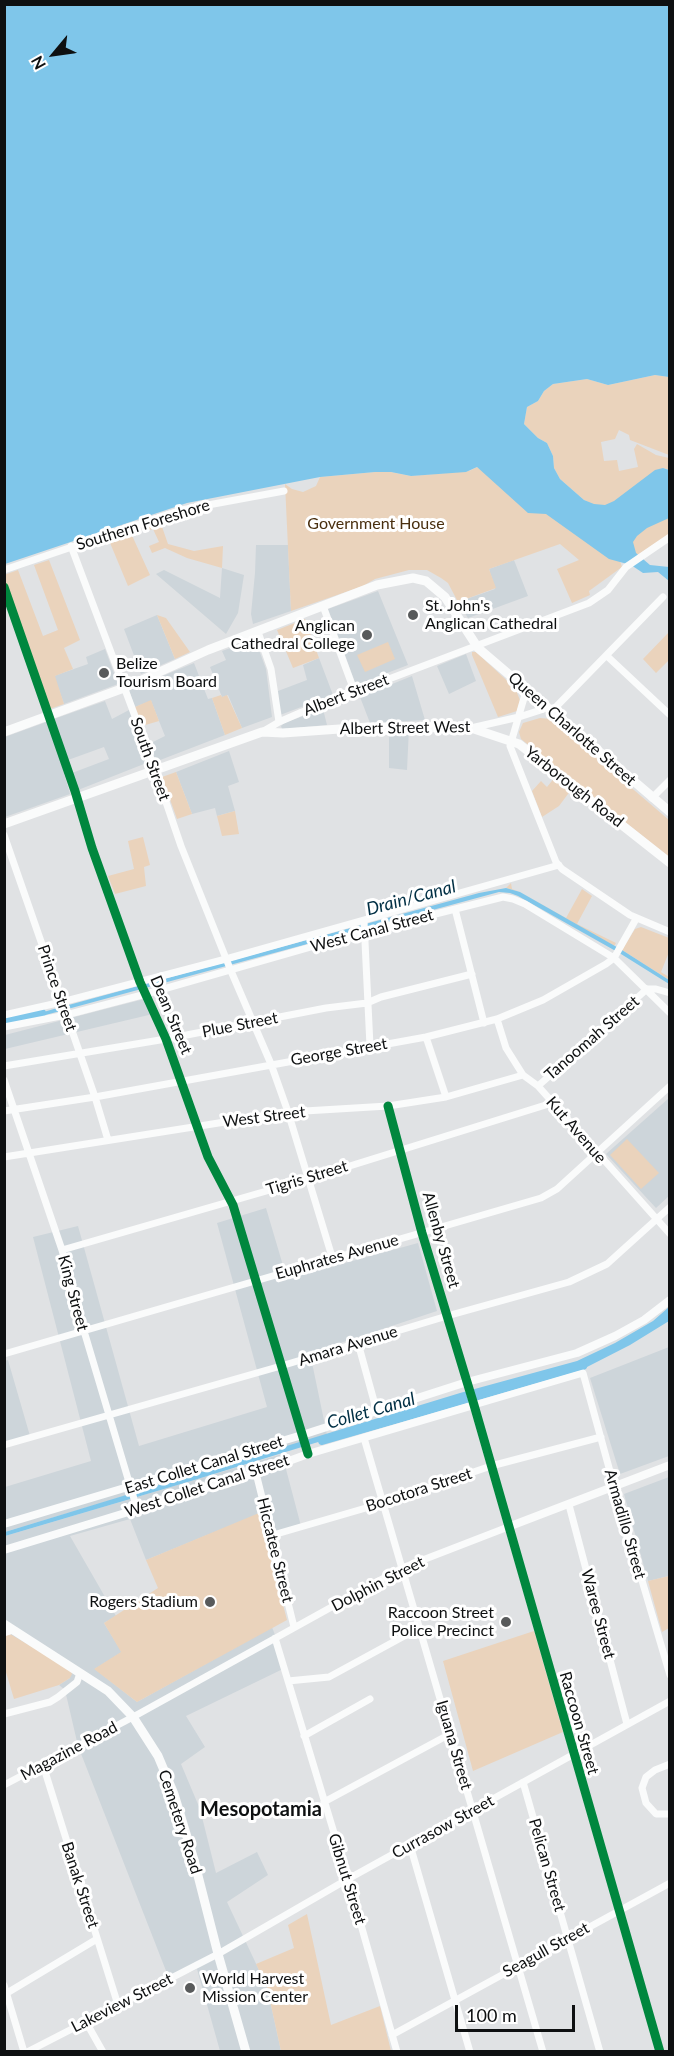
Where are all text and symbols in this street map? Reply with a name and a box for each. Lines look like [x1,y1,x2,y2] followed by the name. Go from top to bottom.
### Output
[24,24,84,84] north arrow
[27,53,49,73] text: N
[74,496,212,554] street label: Southern Foreshore
[307,514,445,534] park label: Government House
[425,596,557,634] place label: St. John's Anglican Cathedral
[406,608,420,622] marker: St. John's Anglican Cathedral
[231,616,355,654] place label: Anglican Cathedral College
[360,628,374,642] marker: Anglican Cathedral College
[116,654,217,692] place label: Belize Tourism Board
[97,666,111,680] marker: Belize Tourism Board
[504,668,640,790] street label: Queen Charlotte Street
[301,670,391,720] street label: Albert Street
[126,715,174,803] street label: South Street
[340,717,470,739] street label: Albert Street West
[521,742,627,832] street label: Yarborough Road
[364,876,458,920] water label: Drain/Canal
[308,905,436,957] street label: West Canal Street
[33,942,81,1034] street label: Prince Street
[146,973,196,1057] street label: Dean Street
[541,992,643,1084] street label: Tanoomah Street
[200,1008,280,1042] street label: Plue Street
[289,1034,389,1070] street label: George Street
[542,1093,610,1167] street label: Kut Avenue
[222,1102,306,1132] street label: West Street
[264,1156,350,1200] street label: Tigris Street
[418,1190,464,1290] street label: Allenby Street
[273,1230,401,1284] street label: Euphrates Avenue
[54,1253,92,1333] street label: King Street
[296,1322,400,1370] street label: Amara Avenue
[324,1388,418,1434] water label: Collet Canal
[122,1432,286,1498] street label: East Collet Canal Street
[122,1450,292,1522] street label: West Collet Canal Street
[364,1464,474,1516] street label: Bocotora Street
[600,1467,650,1581] street label: Armadillo Street
[253,1495,297,1605] street label: Hiccatee Street
[328,1552,428,1616] street label: Dolphin Street
[577,1567,619,1661] street label: Waree Street
[89,1592,198,1612] place label: Rogers Stadium
[203,1595,217,1609] marker: Rogers Stadium
[388,1603,494,1641] place label: Raccoon Street Police Precinct
[499,1615,513,1629] marker: Raccoon Street Police Precinct
[555,1669,603,1777] street label: Raccoon Street
[432,1698,476,1792] street label: Iguana Street
[17,1717,121,1785] street label: Magazine Road
[154,1768,206,1876] street label: Cemetery Road
[389,1791,497,1863] street label: Currasow Street
[200,1798,322,1822] district label: Mesopotamia
[525,1816,569,1914] street label: Pelican Street
[324,1831,370,1927] street label: Gibnut Street
[57,1840,103,1930] street label: Banak Street
[499,1918,593,1982] street label: Seagull Street
[68,1969,176,2037] street label: Lakeview Street
[202,1969,308,2007] place label: World Harvest Mission Center
[183,1981,197,1995] marker: World Harvest Mission Center
[458,1993,578,2031] scale bar
[466,2004,517,2026] text: 100 m

